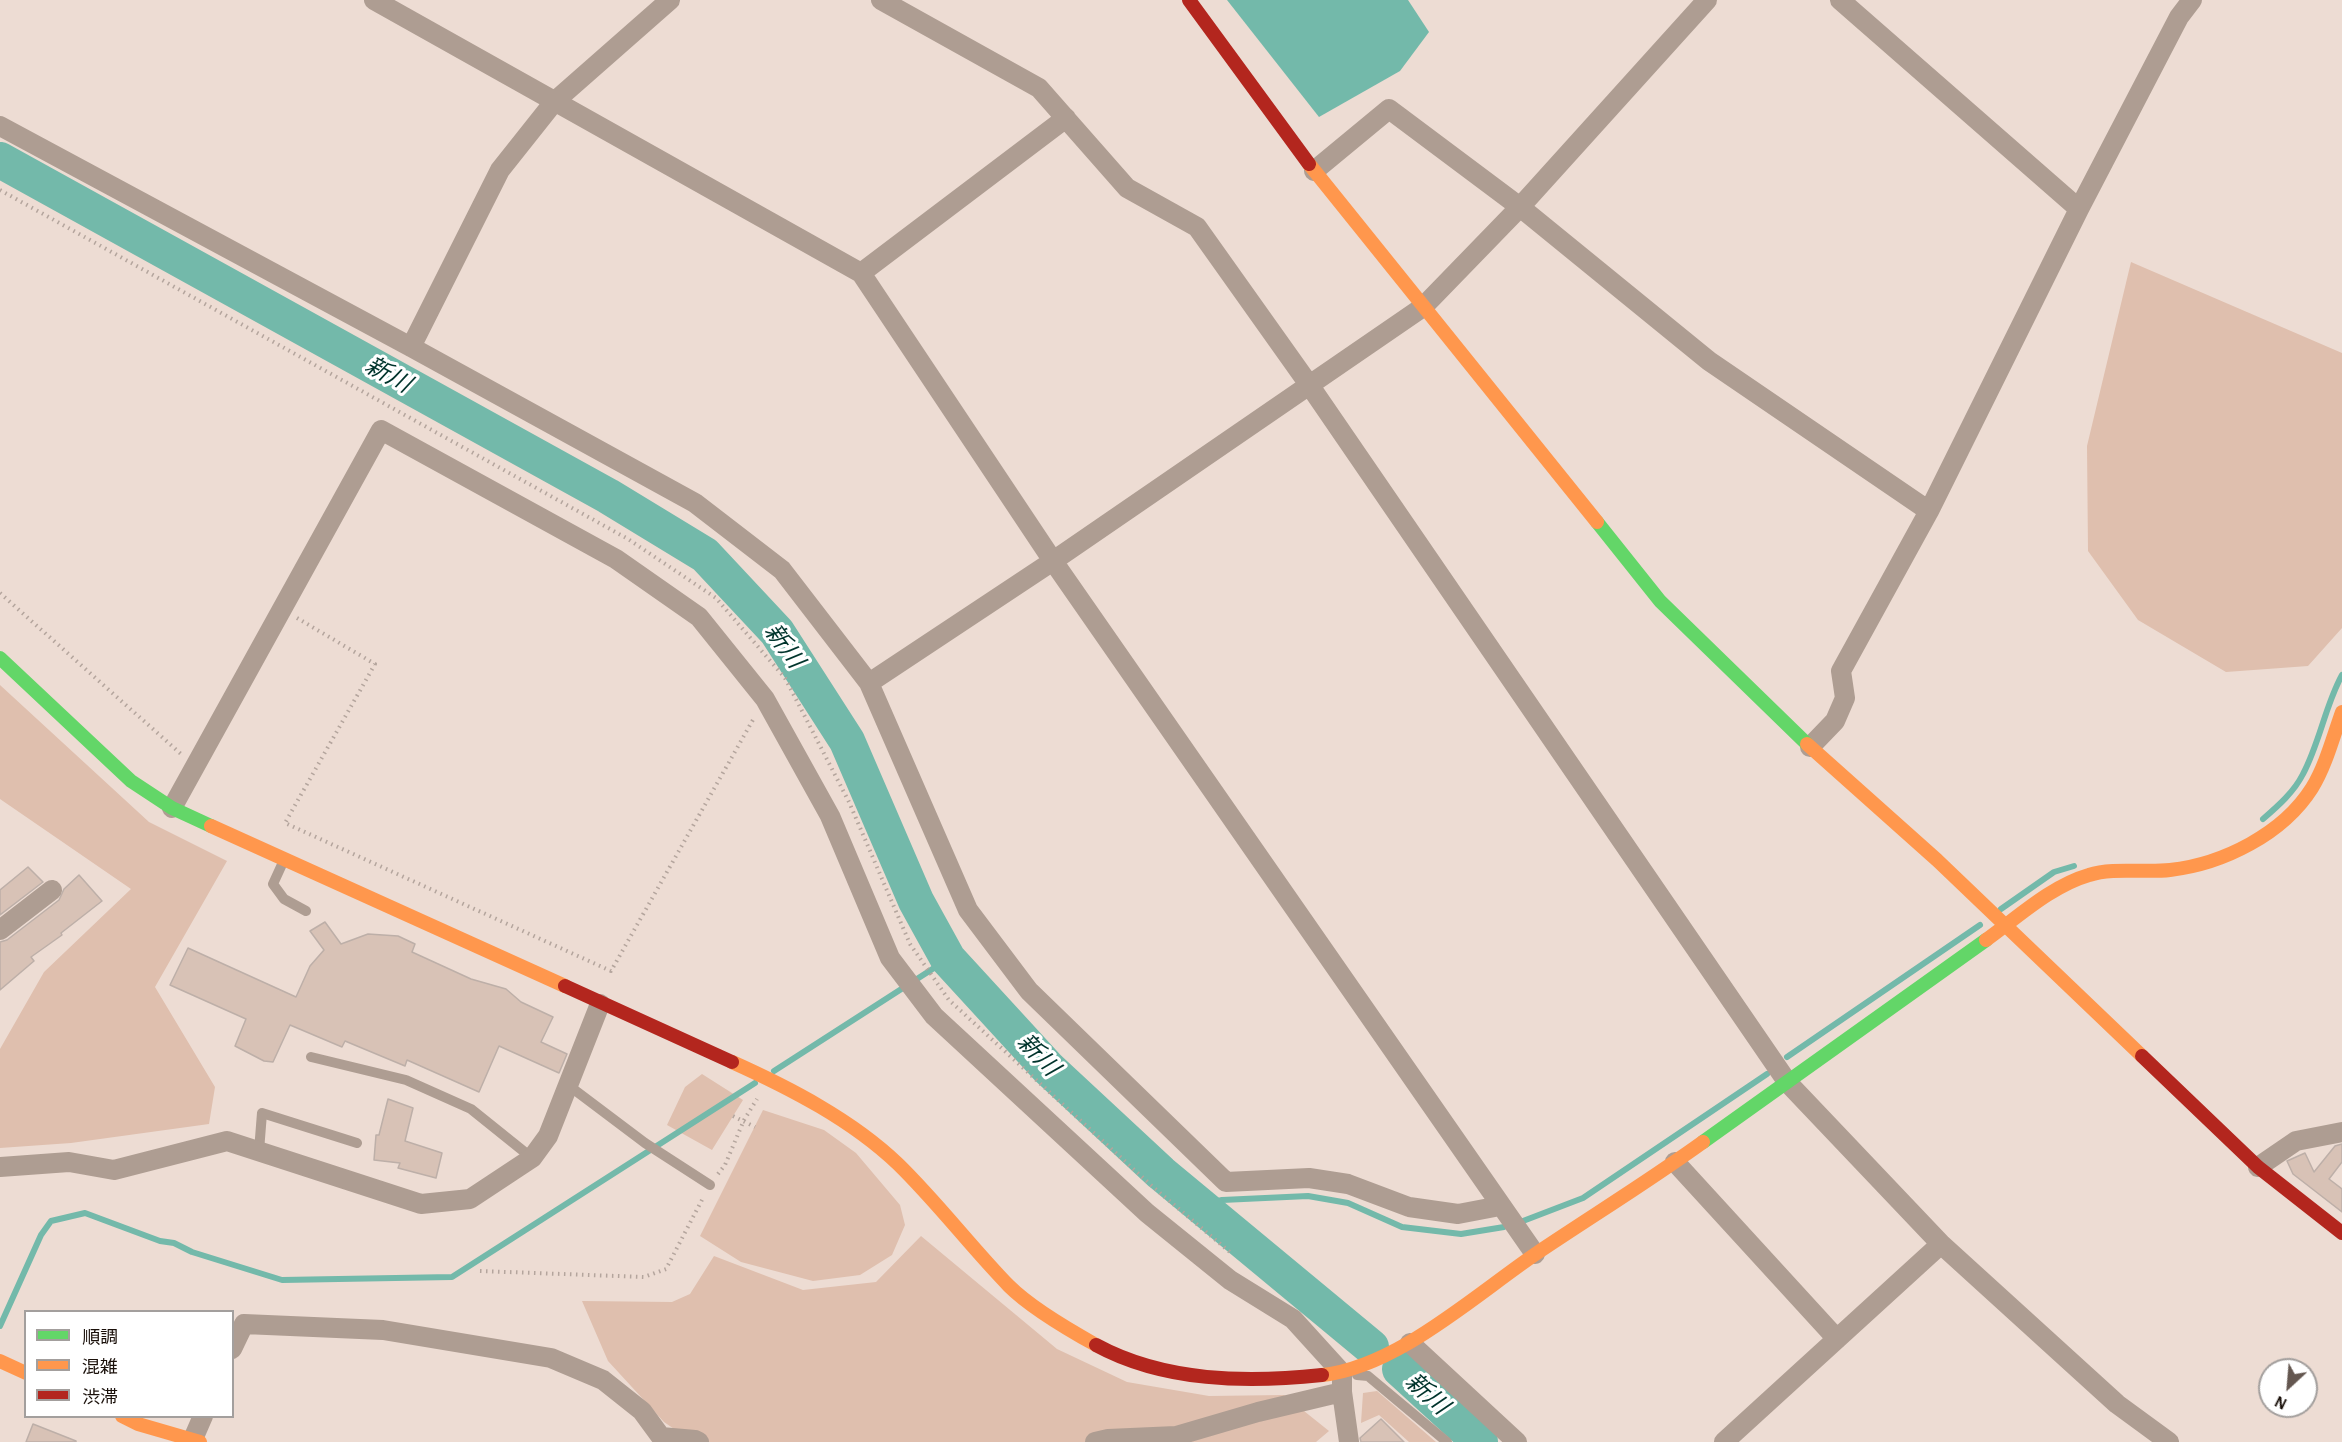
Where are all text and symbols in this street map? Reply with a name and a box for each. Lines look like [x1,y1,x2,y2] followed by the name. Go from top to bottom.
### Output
[360,351,416,399] water label: 新川
[758,618,810,674] water label: 新川
[1011,1028,1065,1082] water label: 新川
[24,1310,234,1418] legend
[82,1329,118,1347] text: 順調
[2258,1358,2318,1418] north arrow
[82,1359,118,1377] text: 混雑
[1400,1367,1454,1421] water label: 新川
[82,1389,118,1407] text: 渋滞
[2272,1393,2289,1412] text: N

